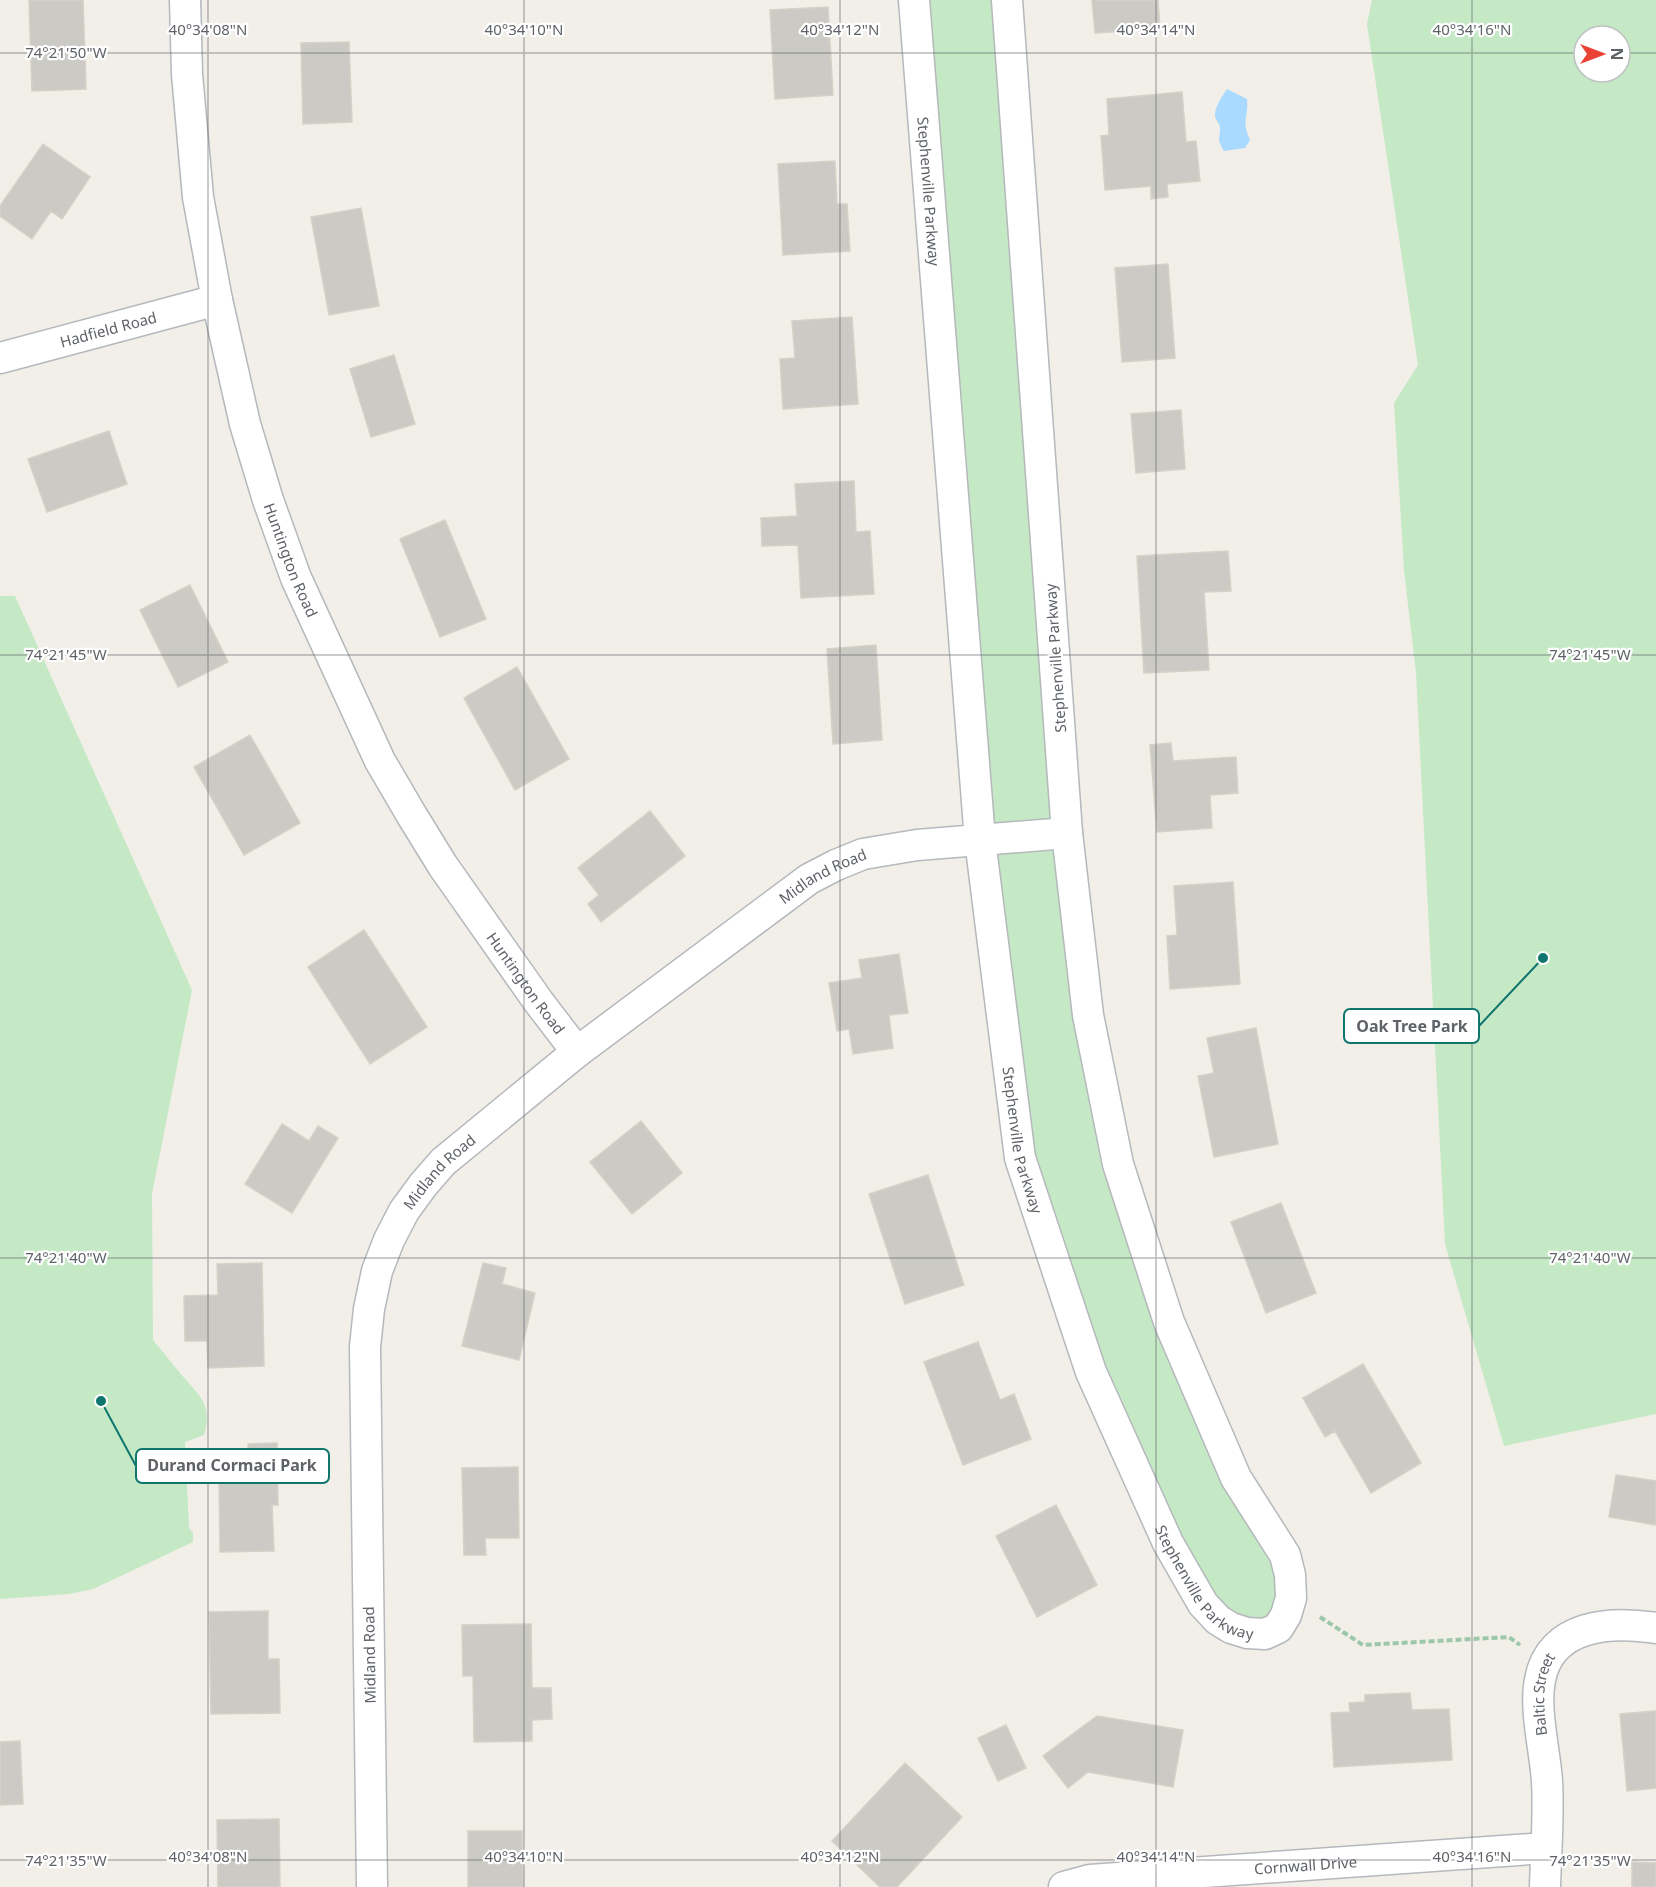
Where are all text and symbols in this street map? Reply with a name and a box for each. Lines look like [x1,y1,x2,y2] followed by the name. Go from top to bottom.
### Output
[169,19,247,39] text: 40°34'08"N
[485,19,563,39] text: 40°34'10"N
[801,19,879,39] text: 40°34'12"N
[1117,19,1195,39] text: 40°34'14"N
[1433,19,1511,39] text: 40°34'16"N
[1572,24,1632,84] north arrow
[25,42,107,62] text: 74°21'50"W
[1606,47,1628,61] text: N
[913,116,945,267] street label: Stephenville Parkway
[58,307,159,352] street label: Hadfield Road
[260,500,323,620] street label: Huntington Road
[1040,582,1070,733] street label: Stephenville Parkway
[25,644,107,664] text: 74°21'45"W
[1549,644,1631,664] text: 74°21'45"W
[775,844,869,908] street label: Midland Road
[483,928,570,1038] street label: Huntington Road
[1344,1009,1479,1043] callout: Oak Tree Park
[1356,1015,1468,1037] text: Oak Tree Park
[999,1066,1048,1216] street label: Stephenville Parkway
[398,1129,480,1213] street label: Midland Road
[25,1247,107,1267] text: 74°21'40"W
[1549,1247,1631,1267] text: 74°21'40"W
[136,1449,329,1483] callout: Durand Cormaci Park
[147,1454,317,1476] text: Durand Cormaci Park
[1151,1522,1254,1643] street label: Stephenville Parkway
[358,1606,380,1704] street label: Midland Road
[1528,1648,1559,1737] street label: Baltic Street
[169,1846,247,1866] text: 40°34'08"N
[485,1846,563,1866] text: 40°34'10"N
[801,1846,879,1866] text: 40°34'12"N
[1117,1846,1195,1866] text: 40°34'14"N
[1433,1846,1511,1866] text: 40°34'16"N
[25,1850,107,1870] text: 74°21'35"W
[1549,1850,1631,1870] text: 74°21'35"W
[1253,1851,1358,1878] street label: Cornwall Drive

